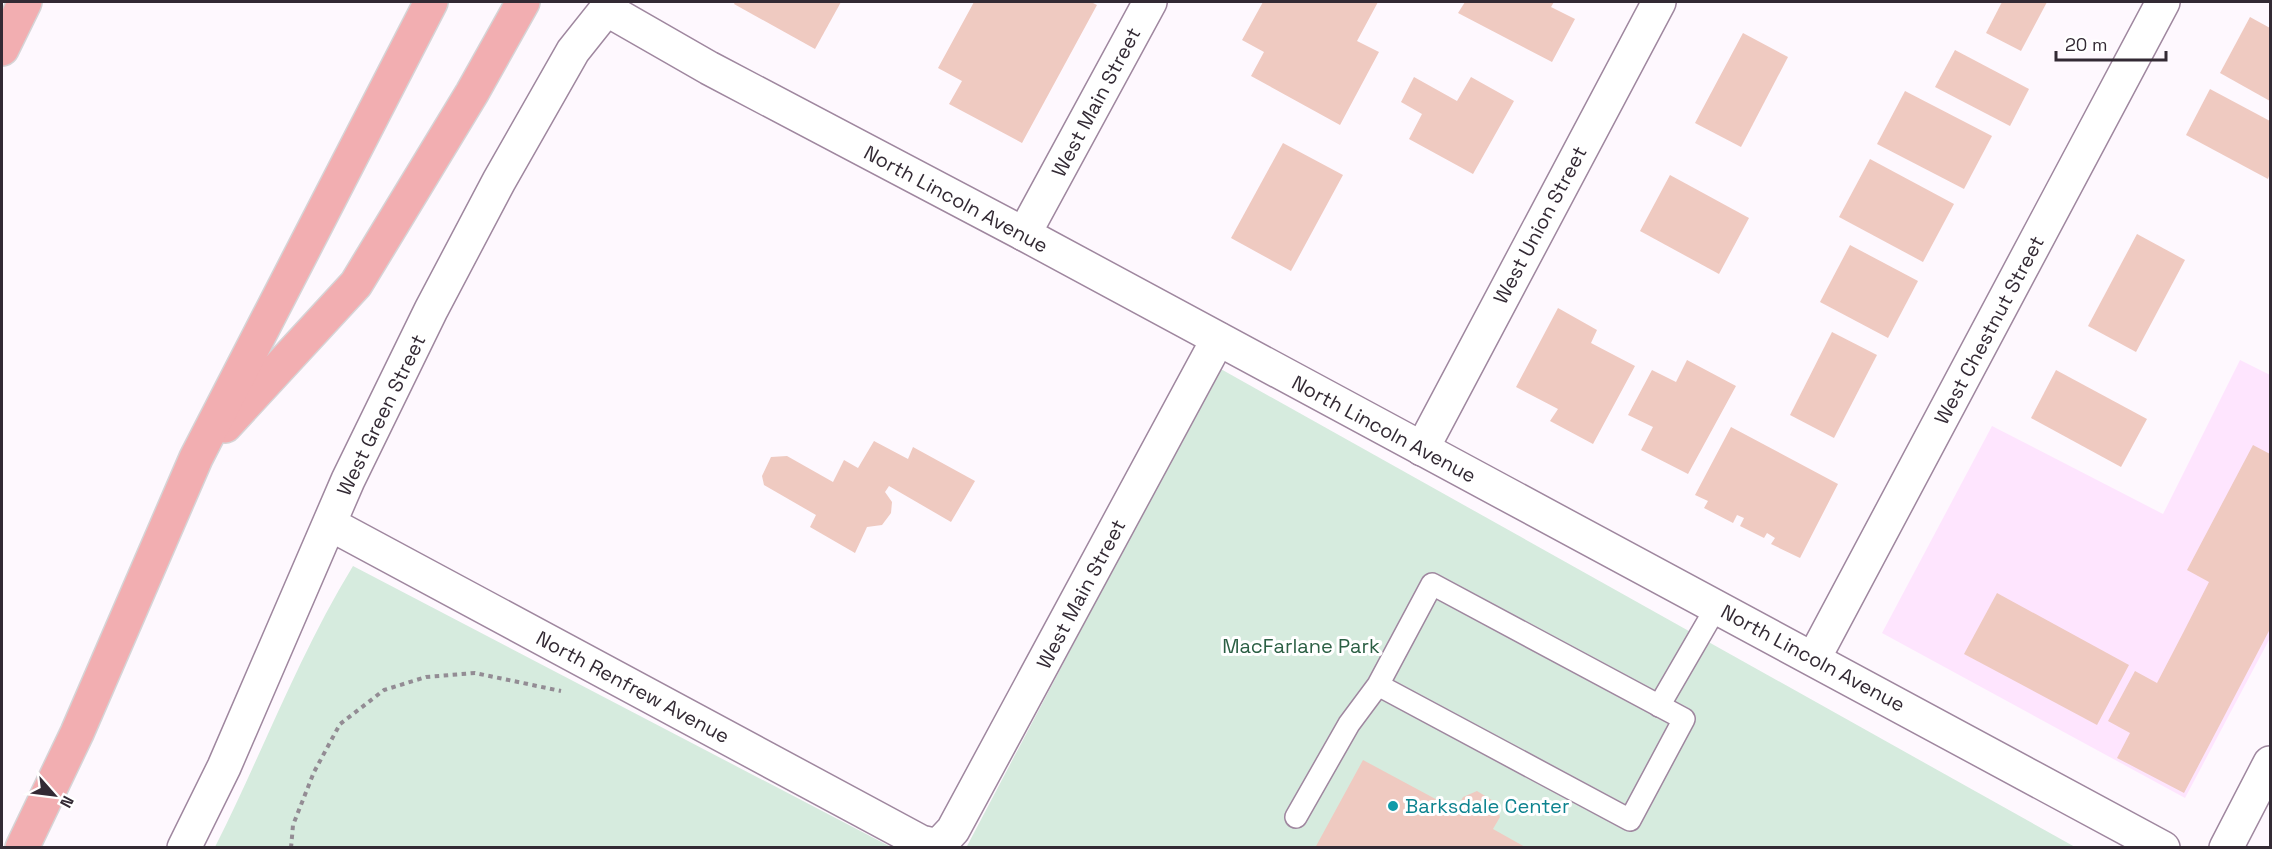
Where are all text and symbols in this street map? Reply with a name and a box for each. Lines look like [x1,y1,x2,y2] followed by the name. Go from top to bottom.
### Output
[1046,23,1146,181] street label: West Main Street
[2056,24,2166,62] scale bar
[2065,33,2108,56] text: 20 m
[859,139,1053,259] street label: North Lincoln Avenue
[1487,142,1593,308] street label: West Union Street
[1928,231,2050,429] street label: West Chestnut Street
[331,330,431,500] street label: West Green Street
[1287,369,1481,489] street label: North Lincoln Avenue
[1031,515,1131,673] street label: West Main Street
[1716,598,1910,718] street label: North Lincoln Avenue
[532,625,734,749] street label: North Renfrew Avenue
[1222,633,1380,659] park label: MacFarlane Park
[24,765,84,825] north arrow
[55,792,79,811] text: N
[1405,793,1569,819] place label: Barksdale Center
[1386,799,1400,813] marker: Barksdale Center

